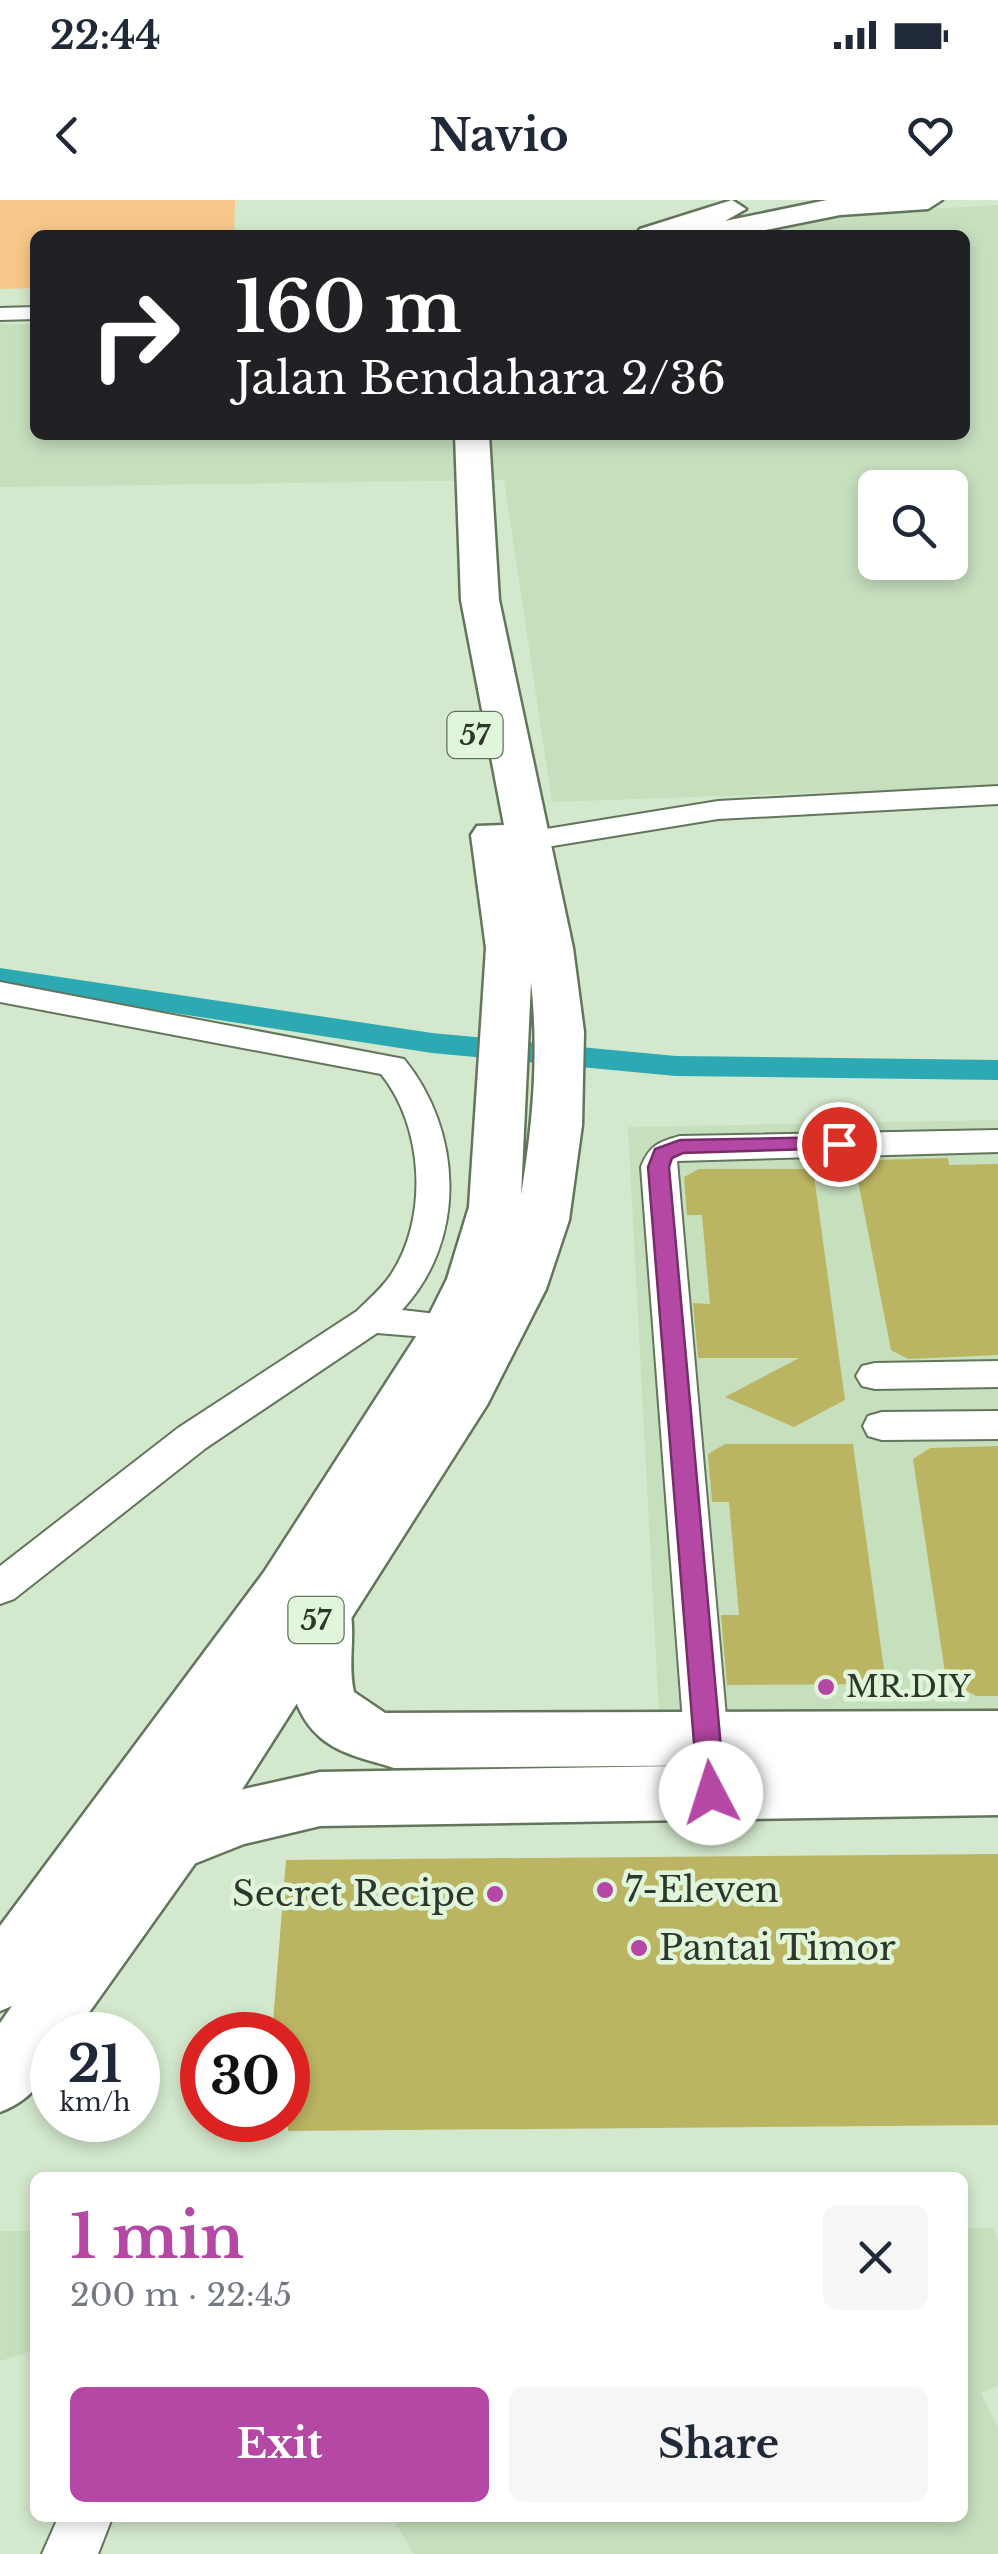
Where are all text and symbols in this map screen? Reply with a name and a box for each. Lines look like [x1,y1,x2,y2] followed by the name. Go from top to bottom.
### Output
[50,12,161,59] text: 22:44
[429,107,569,163] text: Navio
[40,108,95,163] icon: back
[903,108,958,163] icon: heart
[235,264,462,351] text: 160 m
[70,270,200,400] icon: right
[235,350,726,406] text: Jalan Bendahara 2/36
[858,470,968,580] map controls
[858,470,968,580] button: search
[448,712,502,758] road number: 57
[797,1102,882,1187] pin
[812,1117,867,1172] icon: arrive
[288,1597,344,1643] road number: 57
[846,1668,972,1705] place label: MR.DIY
[815,1676,837,1698] marker: MR.DIY
[659,1741,763,1845] position arrow
[625,1868,779,1911] place label: 7-Eleven
[232,1872,475,1915] place label: Secret Recipe
[594,1879,616,1901] marker: 7-Eleven
[484,1883,506,1905] marker: Secret Recipe
[659,1926,896,1969] place label: Pantai Timor
[628,1937,650,1959] marker: Pantai Timor
[180,2012,310,2142] speed limit sign: 30
[68,2033,122,2096] text: 21
[60,2087,130,2118] text: km/h
[70,2200,244,2274] text: 1 min
[823,2205,928,2310] button: close
[70,2275,292,2315] text: 200 m · 22:45
[70,2387,489,2502] button: Exit
[509,2387,928,2502] button: Share

